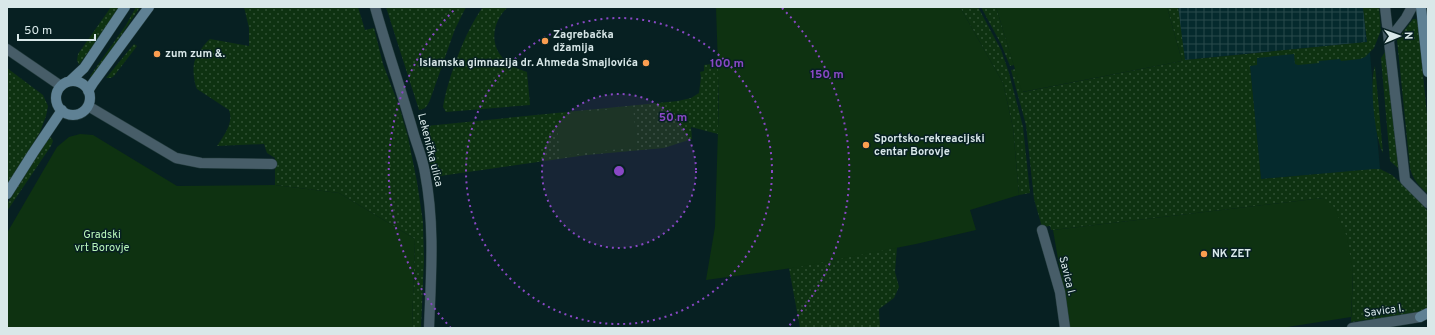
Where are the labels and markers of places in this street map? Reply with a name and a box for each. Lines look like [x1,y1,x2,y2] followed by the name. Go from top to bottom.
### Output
[553,28,614,55] place label: Zagrebačka džamija
[540,36,550,46] marker: Zagrebačka džamija
[165,47,226,61] place label: zum zum &.
[152,49,162,59] marker: zum zum &.
[419,56,638,70] place label: Islamska gimnazija dr. Ahmeda Smajlovića
[641,58,651,68] marker: Islamska gimnazija dr. Ahmeda Smajlovića
[874,132,985,159] place label: Sportsko-rekreacijski centar Borovje
[861,140,871,150] marker: Sportsko-rekreacijski centar Borovje
[612,164,626,178] centre of rings
[1212,247,1251,261] place label: NK ZET
[1199,249,1209,259] marker: NK ZET

